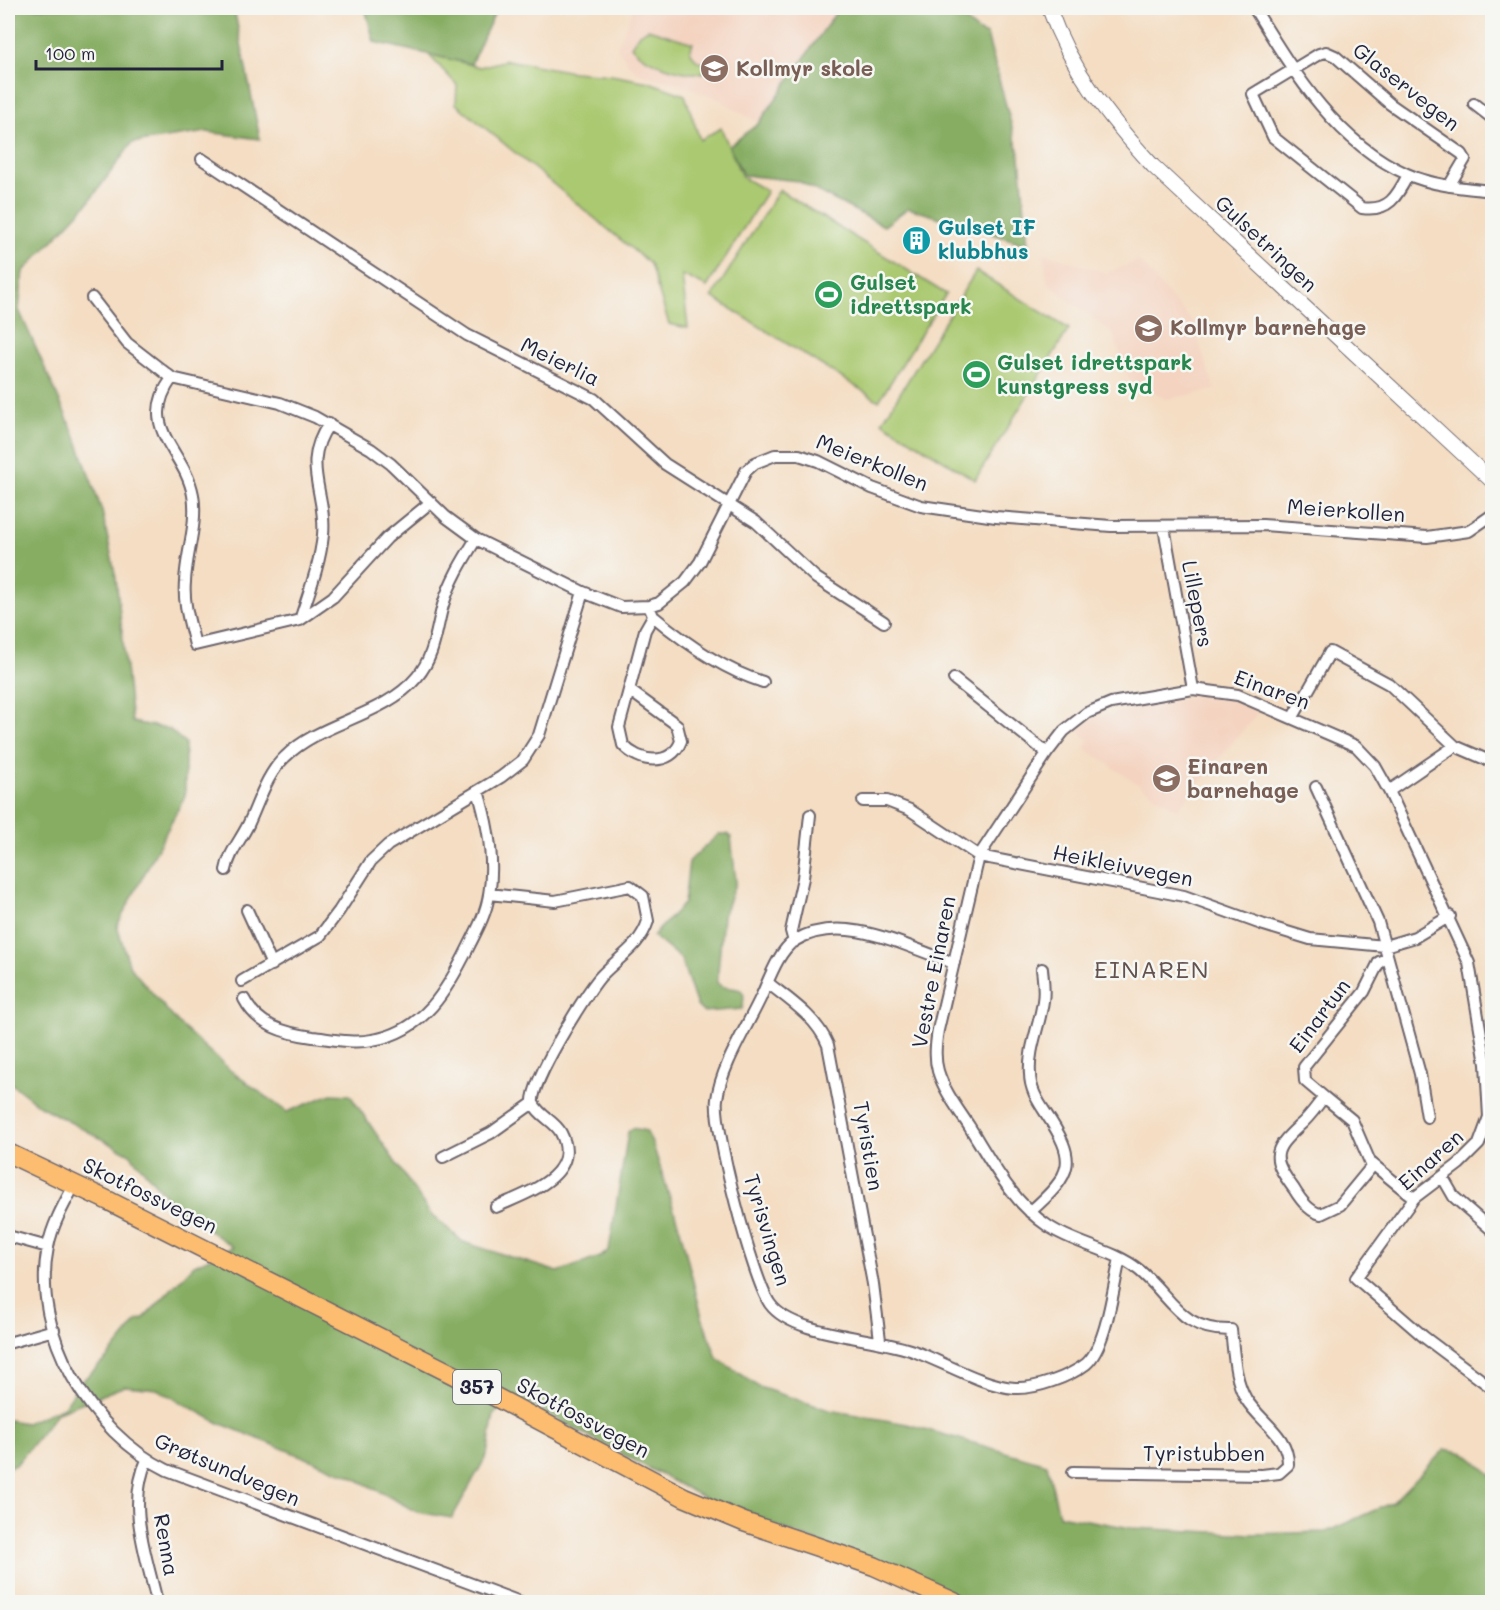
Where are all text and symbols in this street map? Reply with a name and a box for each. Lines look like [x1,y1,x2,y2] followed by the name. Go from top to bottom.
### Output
[36,33,222,71] scale bar
[1348,36,1466,136] street label: Glaservegen
[45,41,95,65] text: 100 m
[699,53,731,85] school or university icon: Kollmyr skole
[736,54,873,82] place label: Kollmyr skole
[1210,189,1324,297] street label: Gulsetringen
[938,213,1036,264] place label: Gulset IF klubbhus
[901,224,933,256] building icon: Gulset IF klubbhus
[850,268,971,319] place label: Gulset idrettspark
[813,279,845,311] sports icon: Gulset idrettspark
[1133,312,1165,344] school or university icon: Kollmyr barnehage
[1170,313,1366,341] place label: Kollmyr barnehage
[517,330,605,391] street label: Meierlia
[997,348,1192,400] place label: Gulset idrettspark kunstgress syd
[960,359,992,391] sports icon: Gulset idrettspark kunstgress syd
[813,427,933,496] street label: Meierkollen
[1286,492,1406,527] street label: Meierkollen
[1177,558,1220,649] street label: Lillepers
[1231,663,1314,715] street label: Einaren
[1187,752,1299,803] place label: Einaren barnehage
[1150,763,1182,795] school or university icon: Einaren barnehage
[1051,838,1196,891] street label: Heikleivvegen
[905,893,961,1050] street label: Vestre Einaren
[1094,953,1210,984] district label: EINAREN
[1282,973,1355,1058] street label: Einartun
[848,1099,891,1192] street label: Tyristien
[1392,1123,1468,1195] street label: Einaren
[79,1150,222,1239] street label: Skotfossvegen
[739,1170,798,1289] street label: Tyrisvingen
[453,1370,501,1404] road number: 357
[513,1370,655,1463] street label: Skotfossvegen
[151,1426,304,1511] street label: Grøtsundvegen
[1143,1439,1265,1466] street label: Tyristubben
[149,1511,186,1578] street label: Renna

